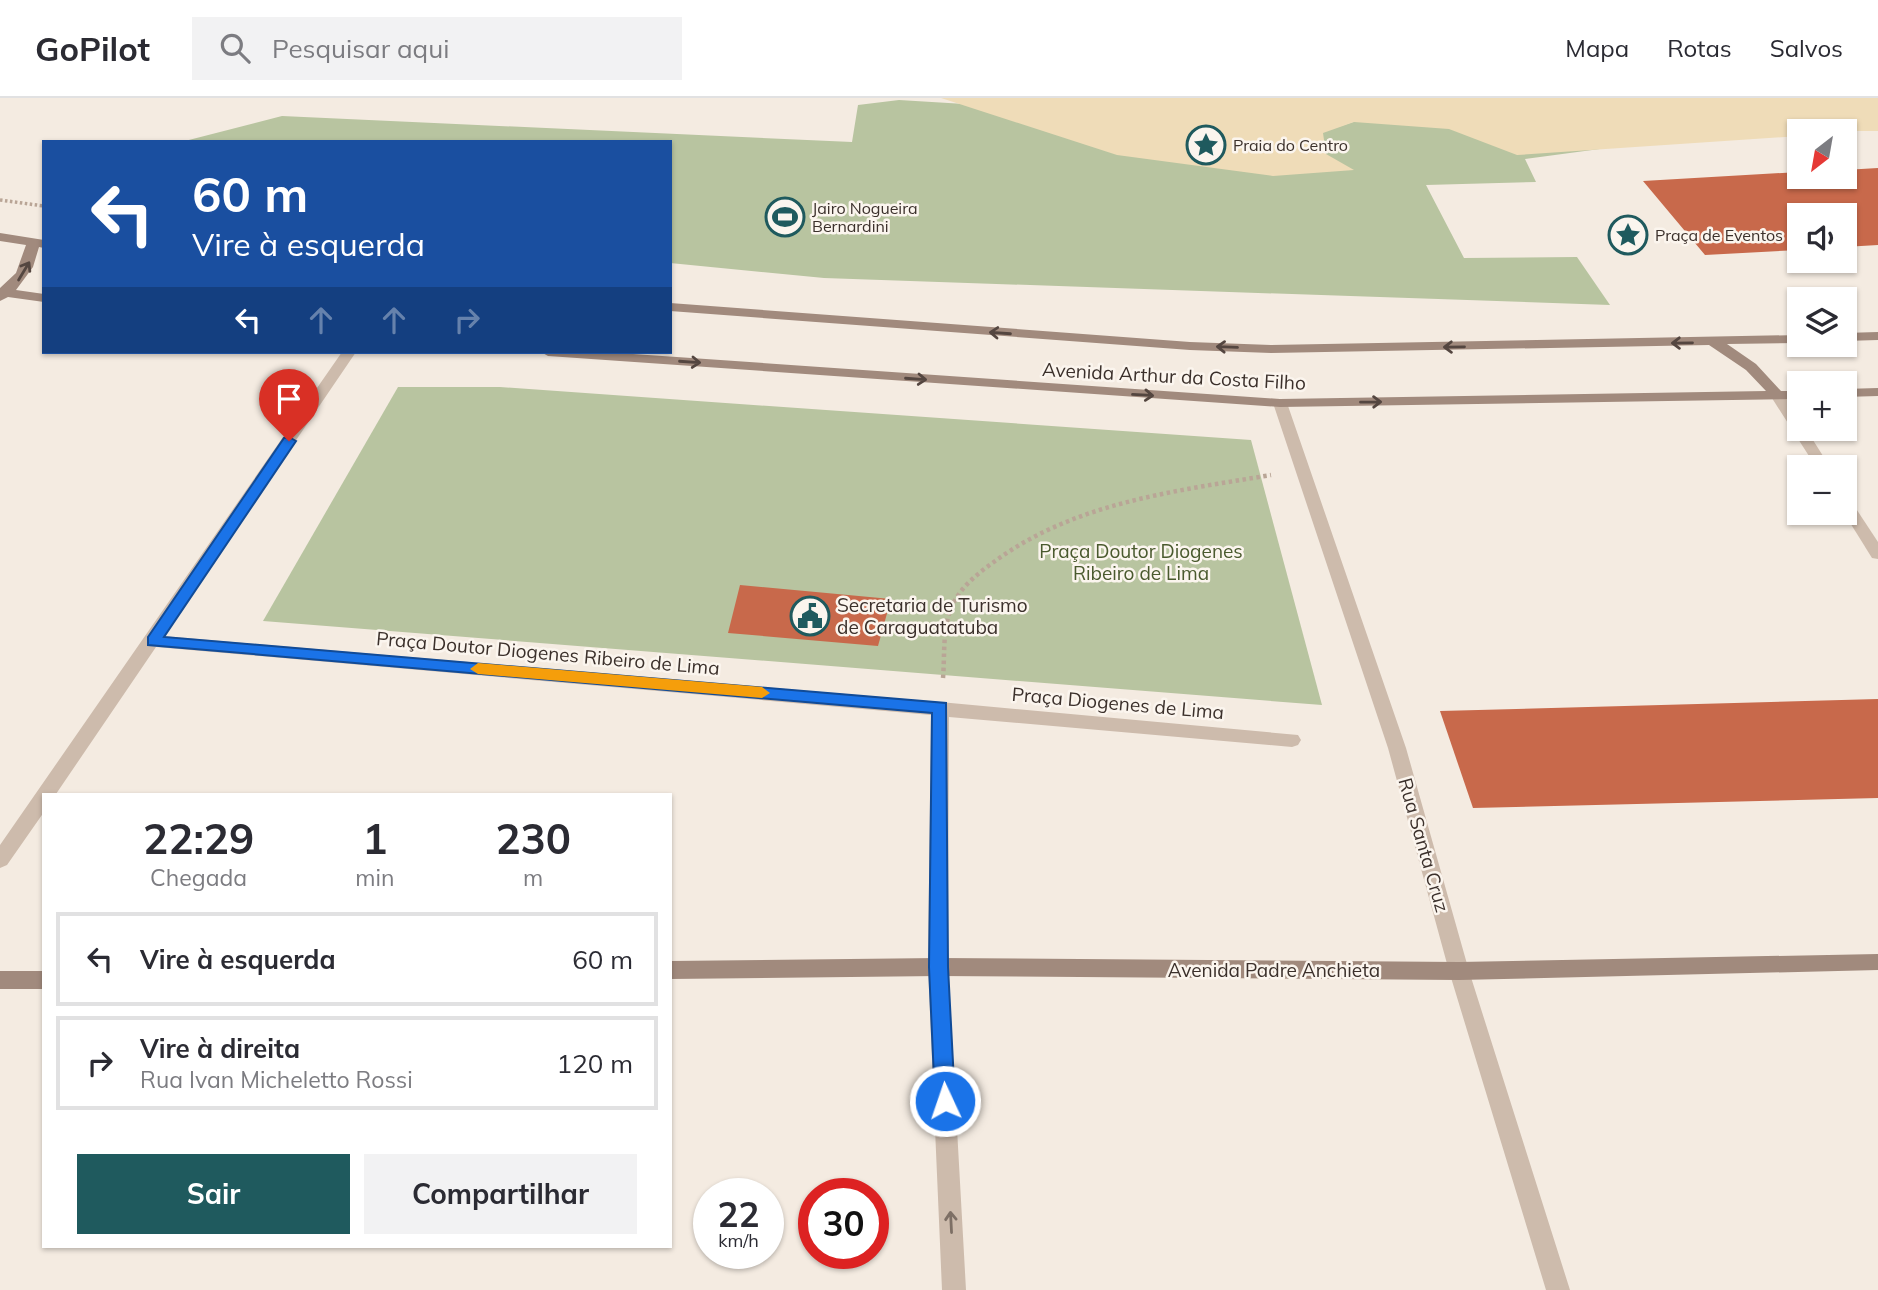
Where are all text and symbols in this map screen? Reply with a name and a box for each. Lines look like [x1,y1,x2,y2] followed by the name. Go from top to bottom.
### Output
[192,17,682,80] search box
[35,28,150,69] text: GoPilot
[216,29,254,67] icon: search
[272,32,449,65] text: Pesquisar aqui
[1565,33,1629,63] text: Mapa
[1667,33,1732,63] text: Rotas
[1770,33,1843,63] text: Salvos
[1787,119,1857,189] north arrow
[1787,119,1857,525] map controls
[1185,124,1227,166] place icon: Praia do Centro
[1233,135,1348,155] place label: Praia do Centro
[192,163,308,224] text: 60 m
[77,168,168,259] icon: left
[764,196,806,238] sports icon: Jairo Nogueira Bernardini
[812,198,918,236] place label: Jairo Nogueira Bernardini
[1787,203,1857,273] button: sound
[1607,214,1649,256] place icon: Praça de Eventos
[192,224,425,264] text: Vire à esquerda
[1655,225,1783,245] place label: Praça de Eventos
[17,261,31,281] one-way arrow
[1787,287,1857,357] button: layers
[229,301,267,339] icon: left
[302,301,340,339] icon: ahead
[375,301,413,339] icon: ahead
[448,301,486,339] icon: right
[989,326,1012,339] one-way arrow
[1671,336,1694,350] one-way arrow
[1216,341,1239,354] one-way arrow
[1443,341,1466,354] one-way arrow
[678,356,700,369] one-way arrow
[1041,357,1307,395] street label: Avenida Arthur da Costa Filho
[259,369,319,441] pin
[1787,371,1857,441] button: +
[905,373,927,386] one-way arrow
[270,380,308,418] icon: arrive
[1132,389,1154,402] one-way arrow
[1359,395,1382,409] one-way arrow
[1787,455,1857,525] button: −
[1039,539,1243,585] park label: Praça Doutor Diogenes Ribeiro de Lima
[837,593,1028,639] place label: Secretaria de Turismo de Caraguatatuba
[789,595,831,637] public building icon: Secretaria de Turismo de Caraguatatuba
[375,626,721,680] street label: Praça Doutor Diogenes Ribeiro de Lima
[1011,682,1225,724] street label: Praça Diogenes de Lima
[1393,775,1455,915] street label: Rua Santa Cruz
[143,812,254,865] text: 22:29
[362,812,387,865] text: 1
[495,812,571,865] text: 230
[150,863,247,892] text: Chegada
[355,863,394,892] text: min
[523,863,543,892] text: m
[81,940,119,978] icon: left
[140,943,336,976] text: Vire à esquerda
[572,943,633,976] text: 60 m
[1168,958,1380,982] street label: Avenida Padre Anchieta
[140,1032,300,1065] text: Vire à direita
[81,1044,119,1082] icon: right
[557,1047,633,1080] text: 120 m
[908,1064,982,1138] position arrow
[140,1065,413,1094] text: Rua Ivan Micheletto Rossi
[77,1154,350,1234] button: Sair
[364,1154,637,1234] button: Compartilhar
[798,1178,889,1269] speed limit sign: 30
[717,1192,760,1236] text: 22
[944,1211,957,1234] one-way arrow
[718,1229,759,1252] text: km/h

